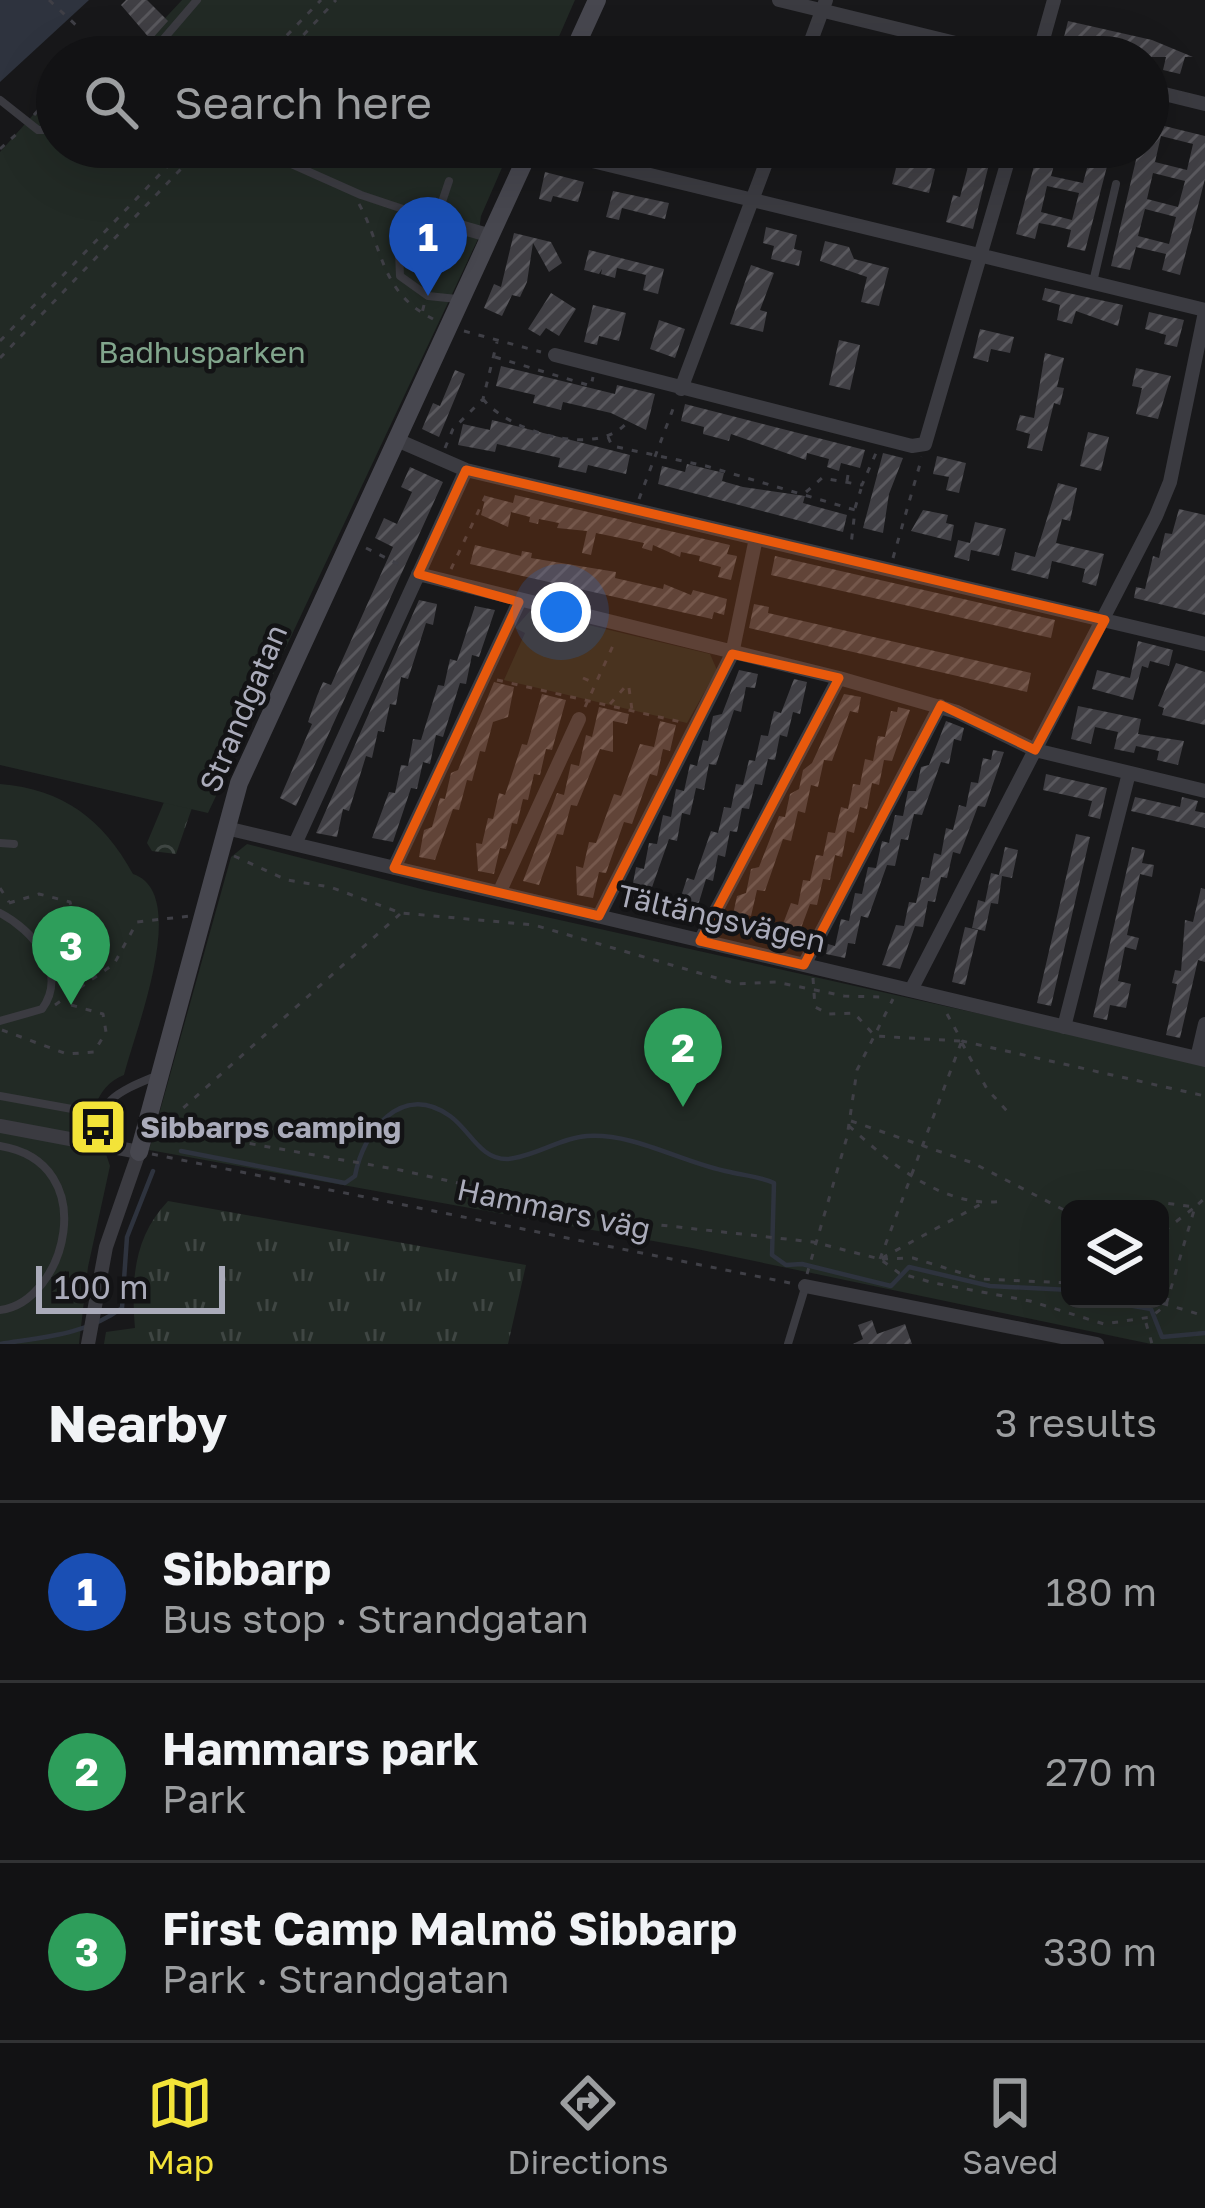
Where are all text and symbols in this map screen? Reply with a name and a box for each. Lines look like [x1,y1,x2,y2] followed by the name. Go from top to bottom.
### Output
[36,36,1169,168] search box
[78,69,144,135] icon: search
[174,75,432,129] text: Search here
[389,197,467,296] pin: 1
[98,334,306,370] park label: Badhusparken
[531,582,591,642] your location
[192,619,294,797] street label: Strandgatan
[615,877,829,959] street label: Tältängsvägen
[32,906,110,1005] pin: 3
[644,1008,722,1107] pin: 2
[67,1096,129,1158] bus stop icon: Sibbarps camping
[140,1109,401,1145] place label: Sibbarps camping
[454,1171,654,1247] street label: Hammars väg
[1061,1200,1169,1308] map controls
[1061,1200,1169,1308] button: layers
[36,1260,225,1313] scale bar
[54,1267,148,1306] text: 100 m
[48,1392,227,1453] text: Nearby
[995,1399,1157,1446] text: 3 results
[162,1541,331,1595] text: Sibbarp
[77,1568,97,1615] text: 1
[1046,1568,1157,1615] text: 180 m
[162,1595,589,1642] text: Bus stop · Strandgatan
[162,1721,479,1775] text: Hammars park
[75,1748,99,1795] text: 2
[1045,1748,1157,1795] text: 270 m
[162,1775,246,1822] text: Park
[162,1901,737,1955] text: First Camp Malmö Sibbarp
[75,1928,99,1975] text: 3
[1043,1928,1157,1975] text: 330 m
[162,1955,510,2002] text: Park · Strandgatan
[147,2070,214,2181] tab: Map
[507,2070,669,2181] tab: Directions
[962,2070,1058,2181] tab: Saved

